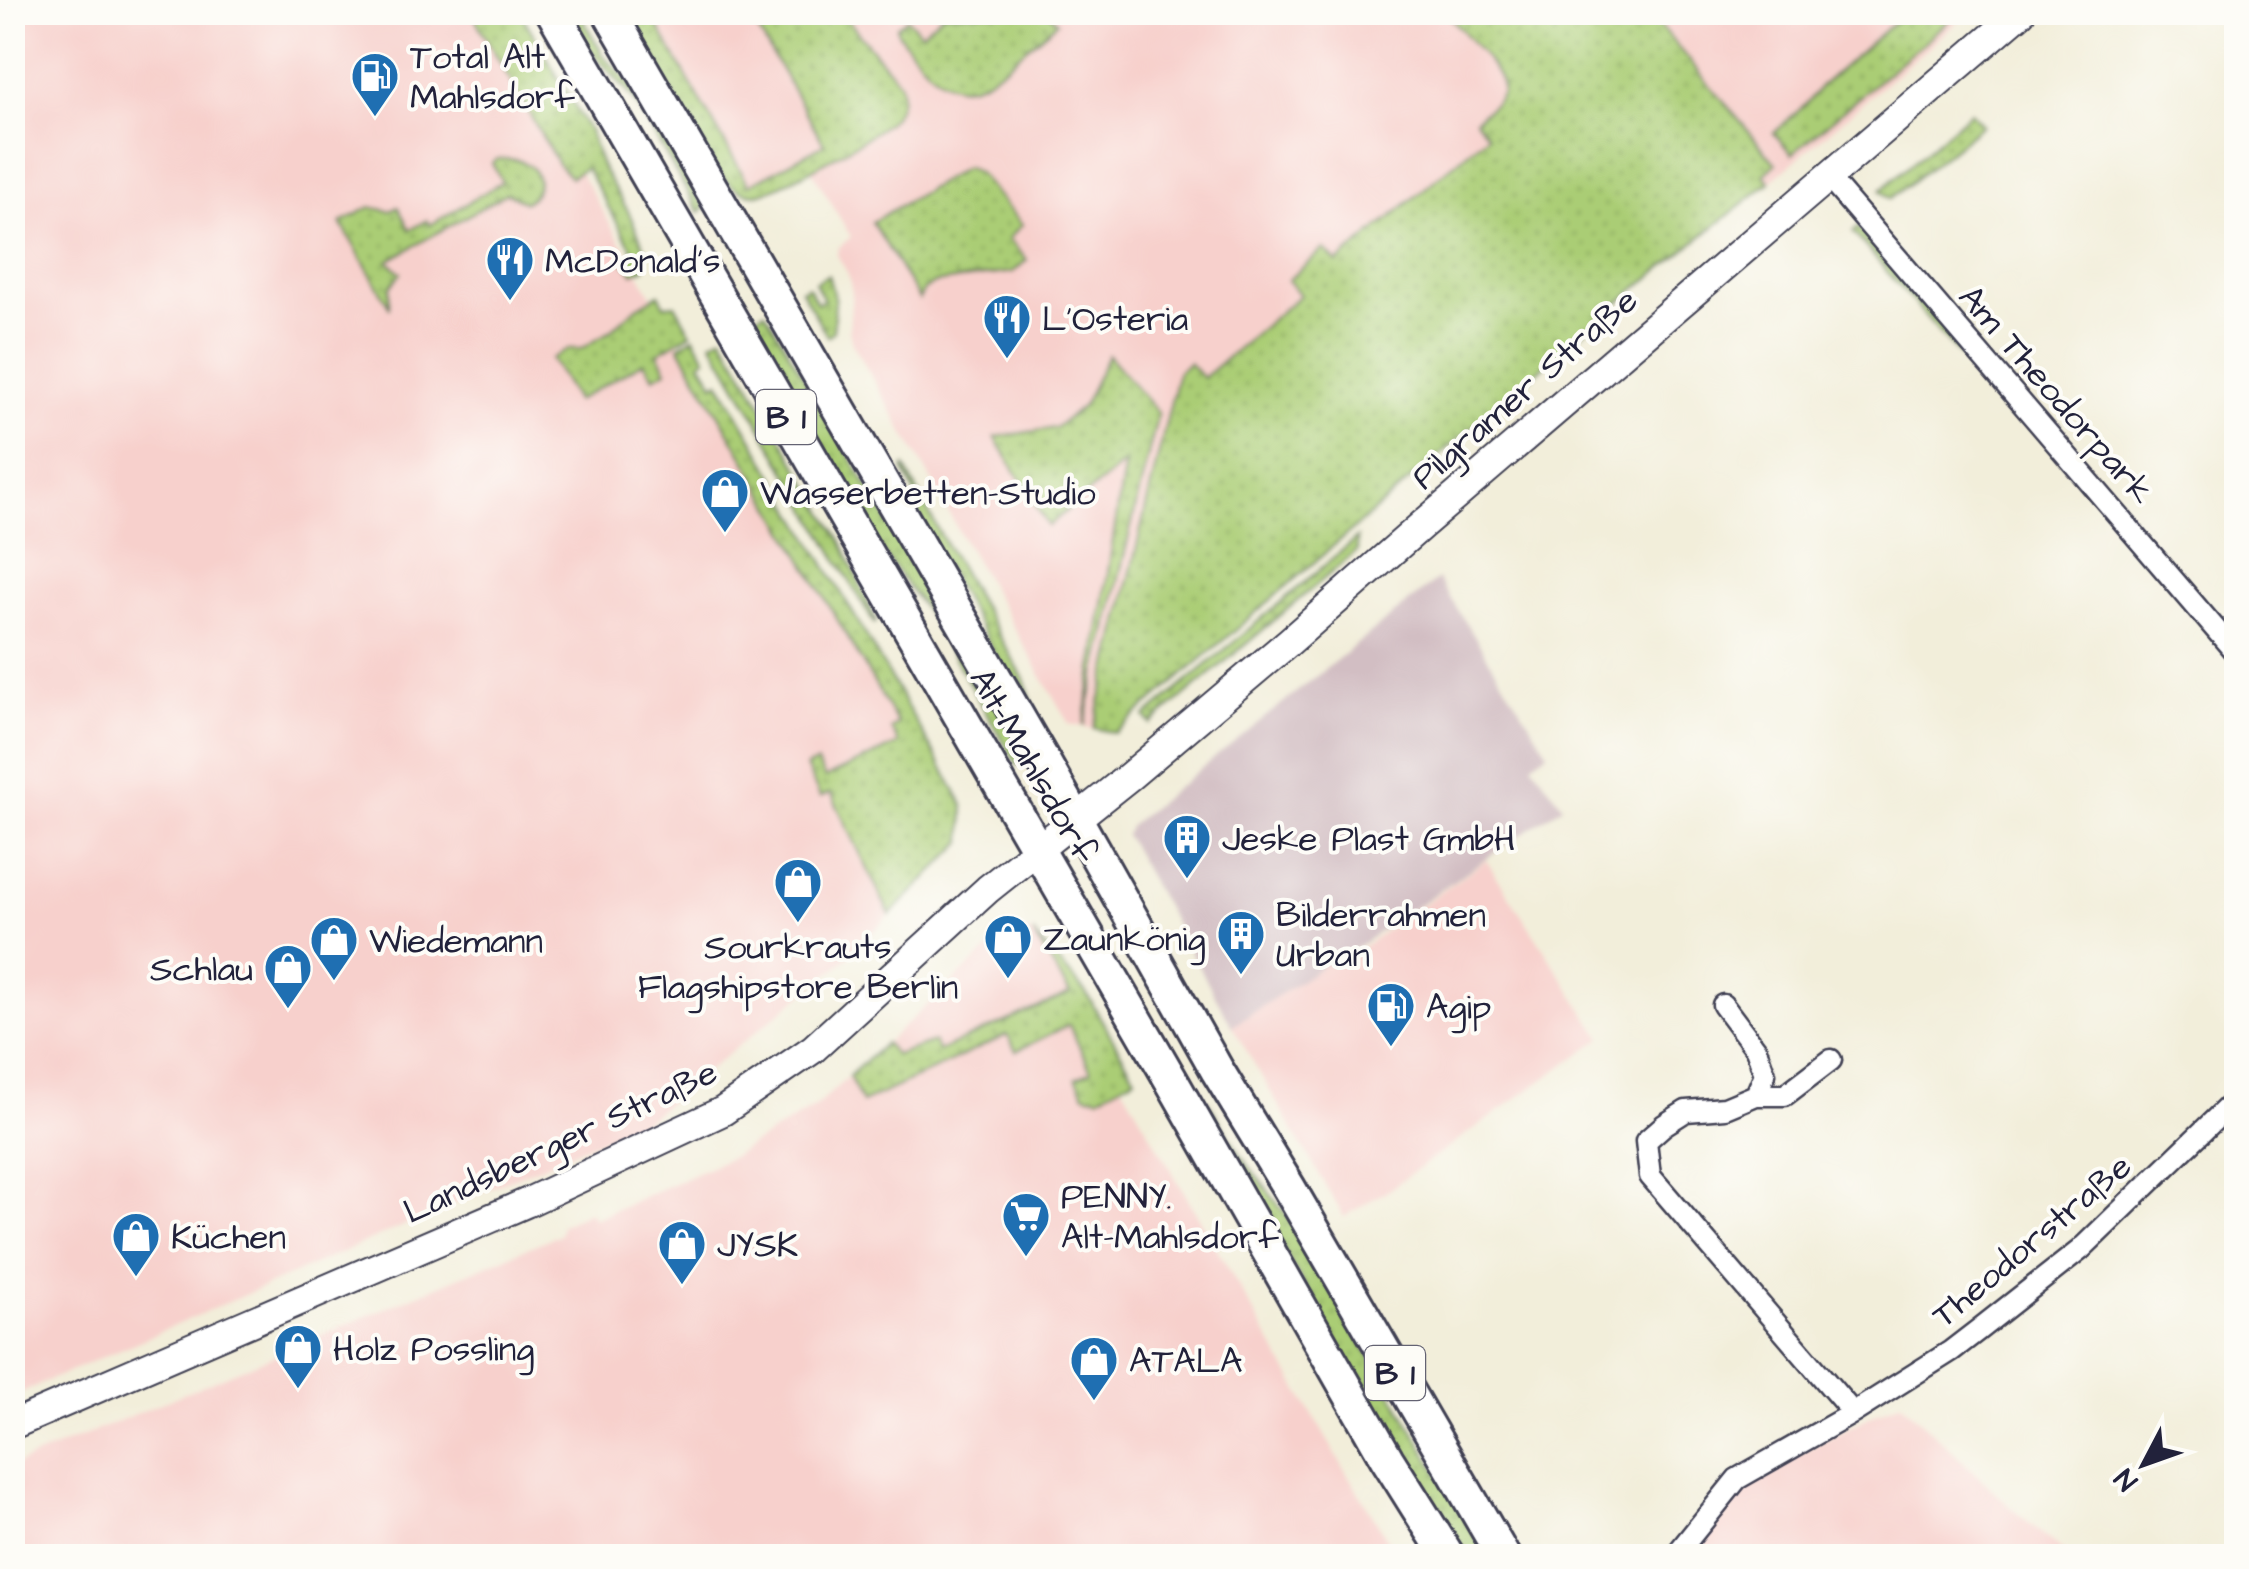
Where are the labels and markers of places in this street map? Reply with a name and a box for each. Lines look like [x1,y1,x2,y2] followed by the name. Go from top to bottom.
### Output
[410,33,575,122] place label: Total Alt Mahlsdorf
[349,50,401,118] fuel station icon: Total Alt Mahlsdorf
[484,234,536,302] restaurant icon: McDonald's
[545,237,720,286] place label: McDonald's
[981,292,1033,360] restaurant icon: L'Osteria
[1042,295,1189,344] place label: L'Osteria
[699,466,751,534] shop icon: Wasserbetten-Studio
[760,469,1096,518] place label: Wasserbetten-Studio
[1161,812,1213,880] building icon: Jeske Plast GmbH
[1222,815,1515,864] place label: Jeske Plast GmbH
[772,856,824,924] shop icon: Sourkrauts Flagshipstore Berlin
[1276,891,1486,980] place label: Bilderrahmen Urban
[1215,908,1267,976] building icon: Bilderrahmen Urban
[982,912,1034,980] shop icon: Zaunkönig
[308,914,360,982] shop icon: Wiedemann
[1043,915,1206,966] place label: Zaunkönig
[369,917,543,966] place label: Wiedemann
[638,923,958,1014] place label: Sourkrauts Flagshipstore Berlin
[262,942,314,1010] shop icon: Schlau
[150,945,253,994] place label: Schlau
[1365,980,1417,1048] fuel station icon: Agip
[1426,983,1491,1034] place label: Agip
[1061,1173,1279,1262] place label: PENNY. Alt-Mahlsdorf
[1000,1190,1052,1258] supermarket icon: PENNY. Alt-Mahlsdorf
[110,1210,162,1278] shop icon: Küchen
[171,1213,286,1262] place label: Küchen
[656,1218,708,1286] shop icon: JYSK
[717,1221,798,1270] place label: JYSK
[272,1322,324,1390] shop icon: Holz Possling
[333,1325,534,1376] place label: Holz Possling
[1068,1334,1120,1402] shop icon: ATALA
[1129,1337,1242,1386] place label: ATALA

